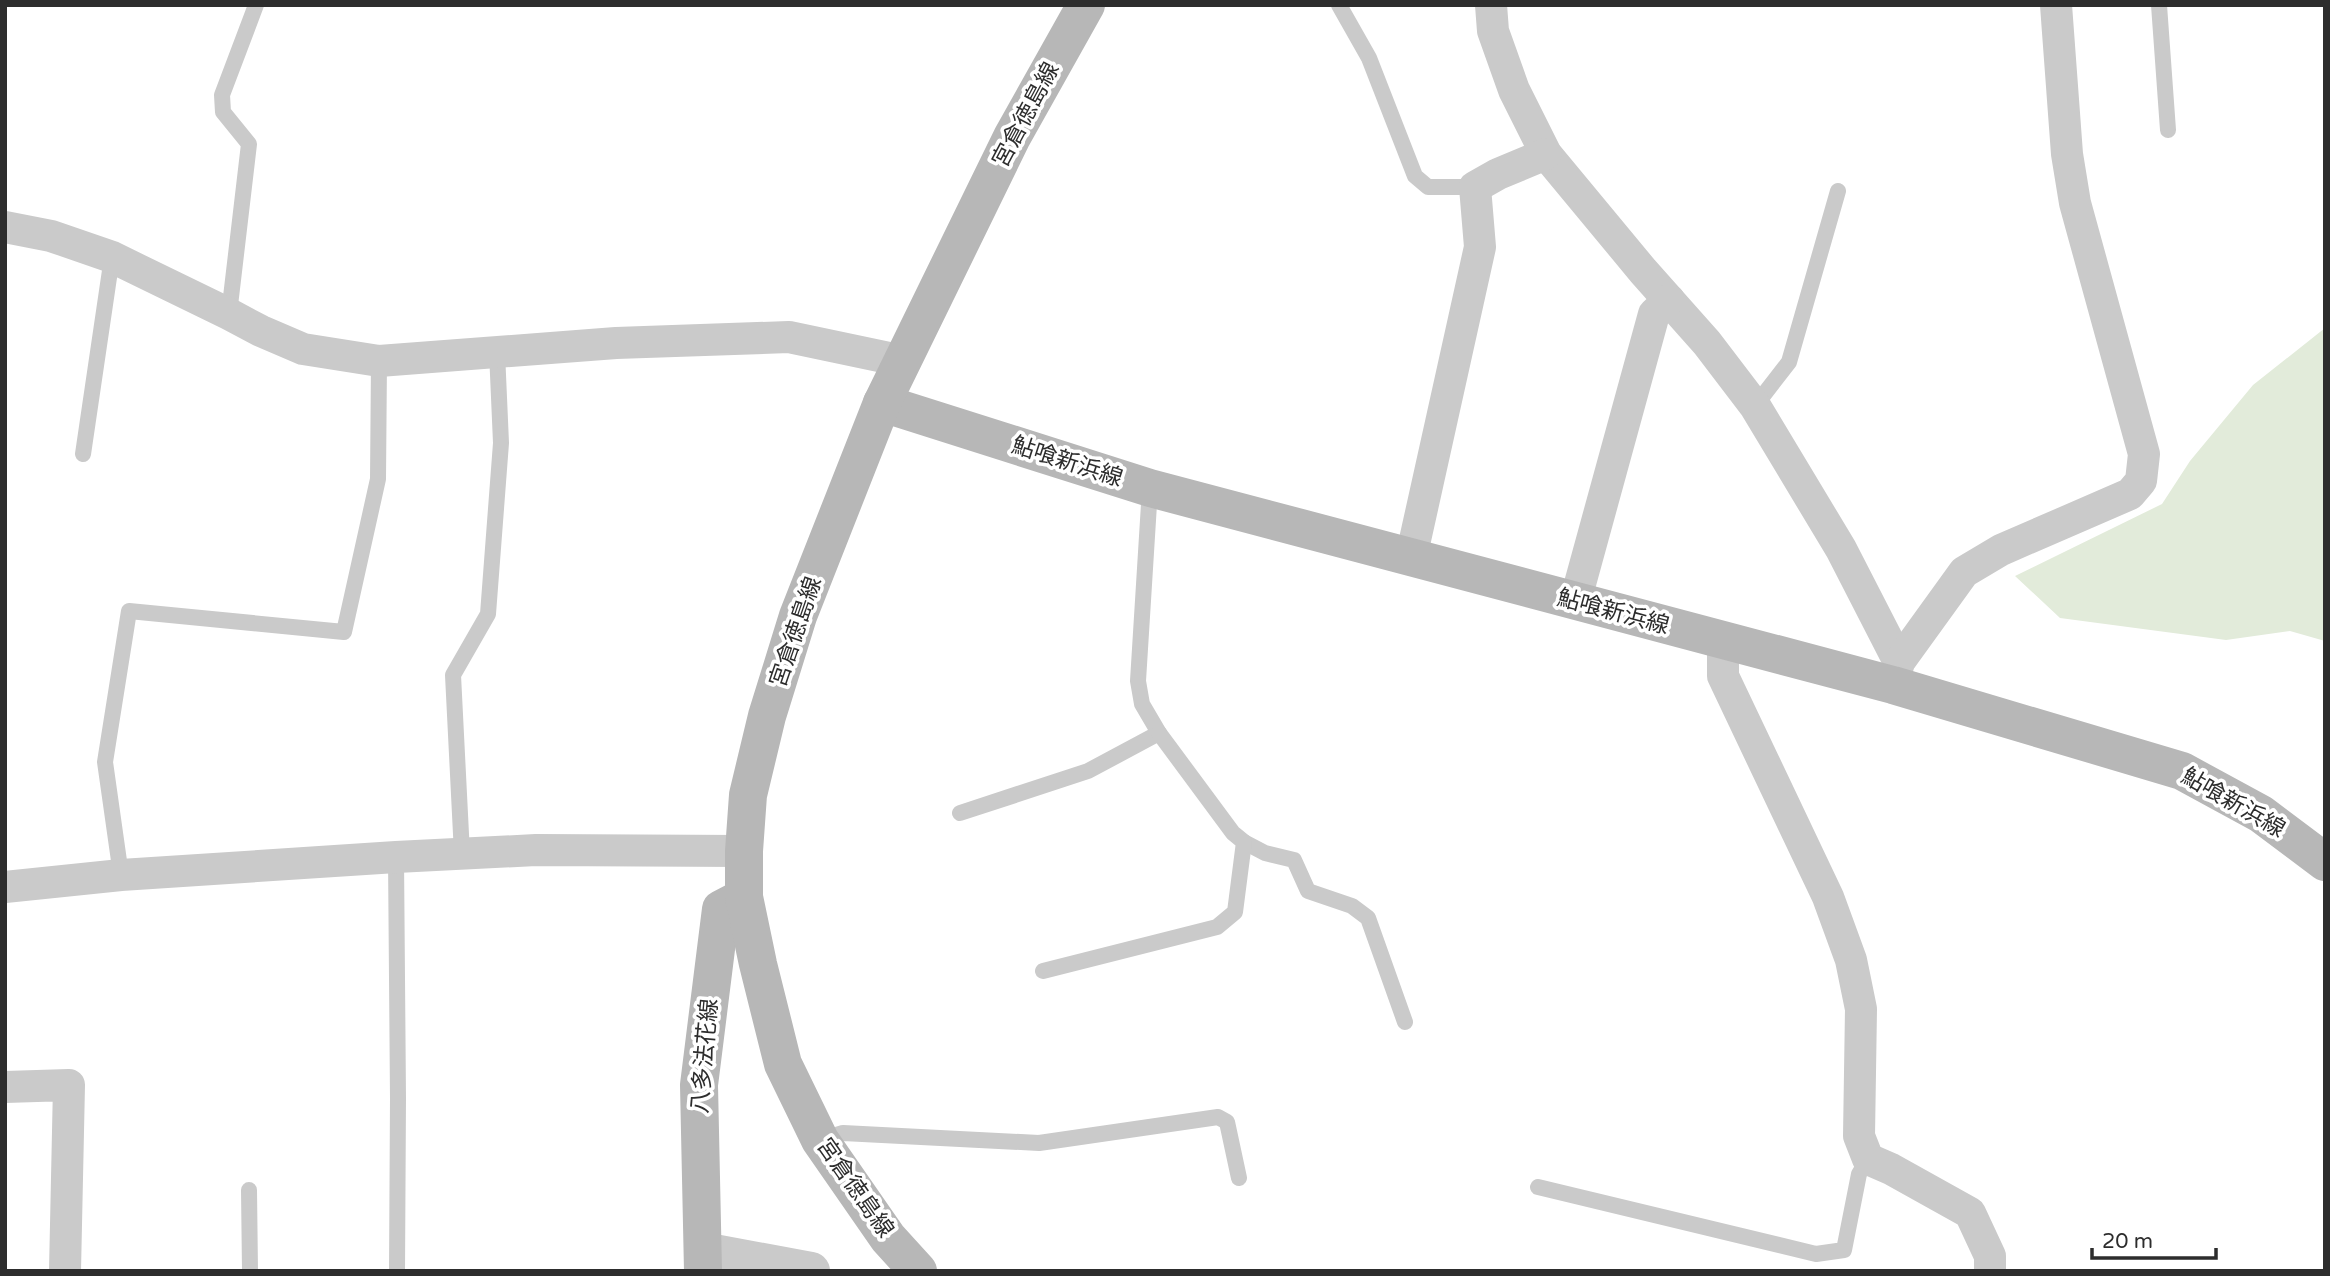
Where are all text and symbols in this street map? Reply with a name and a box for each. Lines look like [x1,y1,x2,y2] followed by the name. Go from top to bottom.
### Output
[987,58,1065,172] street label: 宮倉徳島線
[1008,431,1126,493] street label: 鮎喰新浜線
[764,573,828,691] street label: 宮倉徳島線
[1554,584,1672,640] street label: 鮎喰新浜線
[2176,762,2290,844] street label: 鮎喰新浜線
[686,997,724,1115] street label: 八多法花線
[811,1133,899,1243] street label: 宮倉徳島線
[2092,1216,2216,1260] scale bar
[2102,1229,2153,1254] text: 20 m

